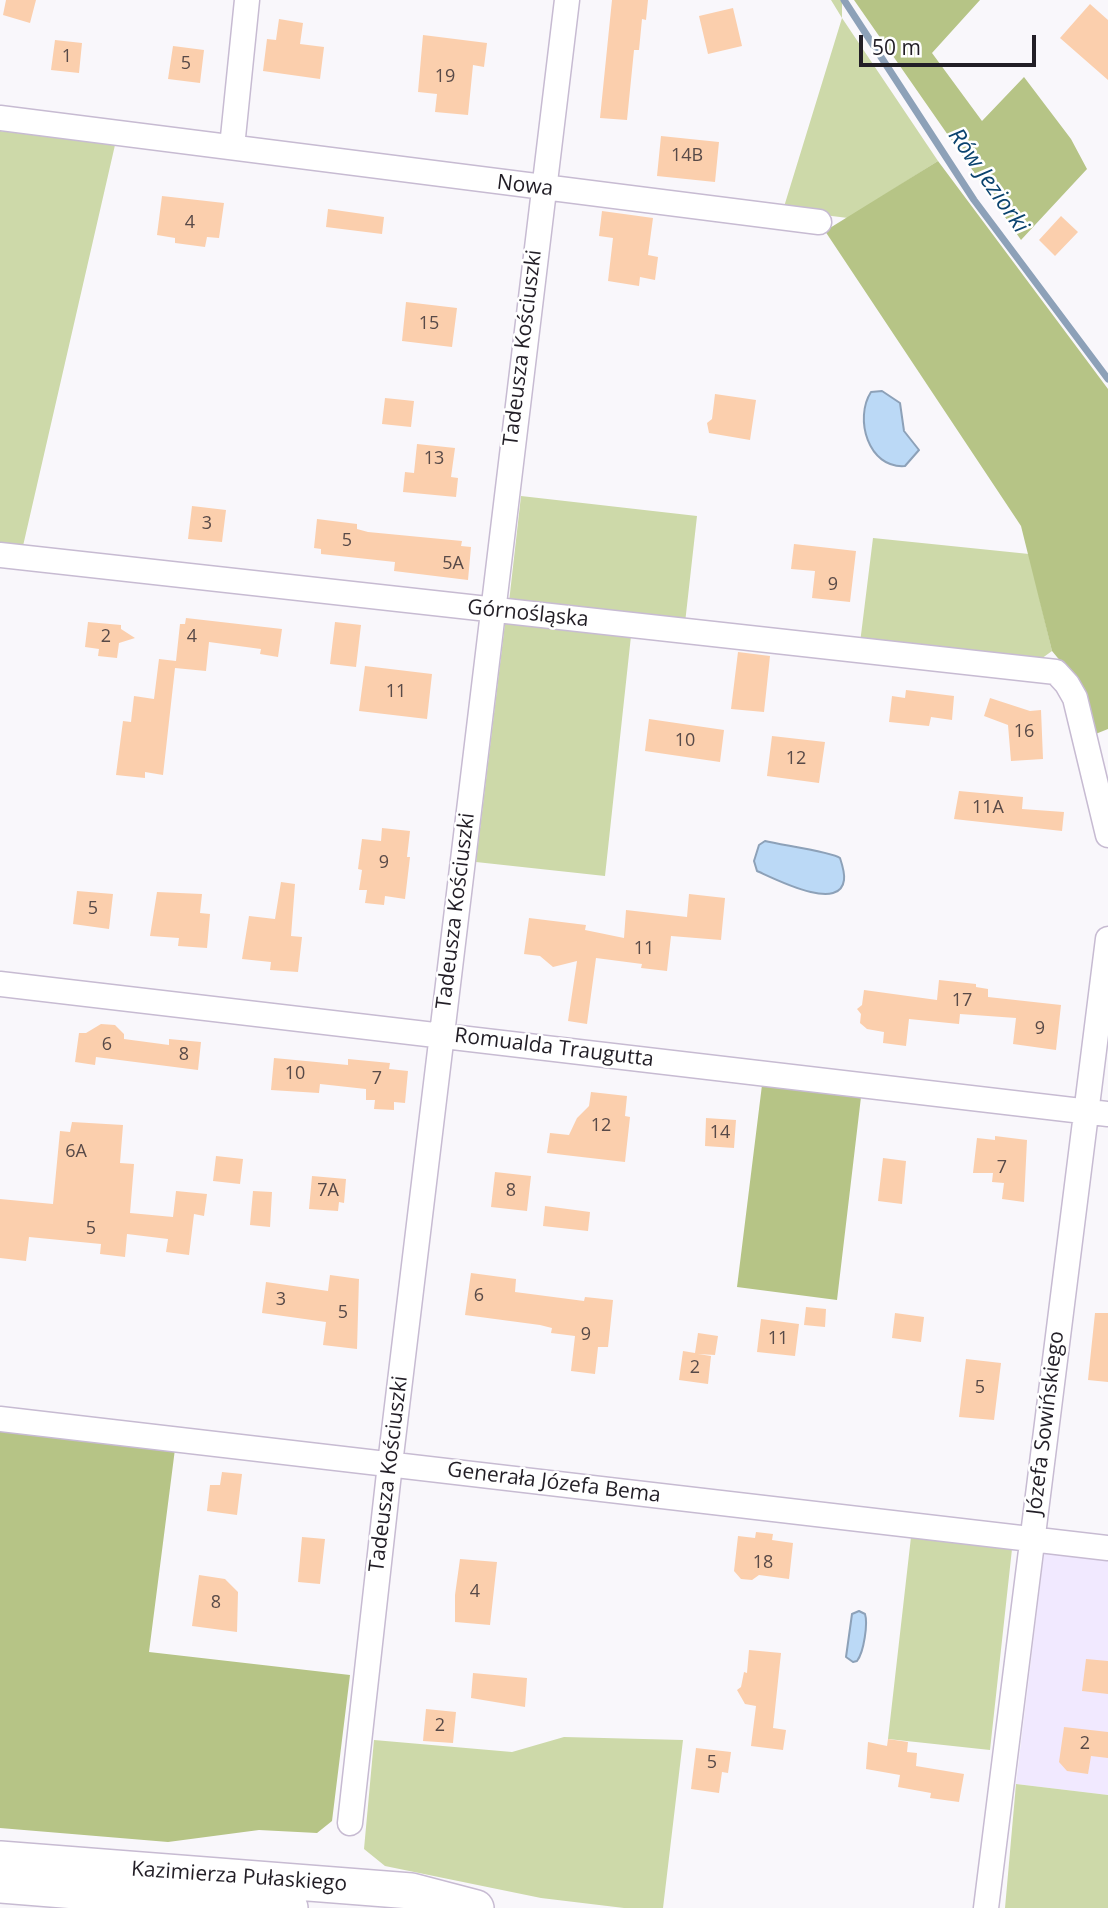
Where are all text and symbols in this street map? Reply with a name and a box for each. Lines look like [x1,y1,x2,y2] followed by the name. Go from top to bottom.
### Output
[863,21,1040,65] scale bar
[872,33,921,61] text: 50 m
[62,46,72,68] house number: 1
[181,53,191,75] house number: 5
[435,66,455,88] house number: 19
[942,123,1034,239] water label: Rów Jeziorki
[671,145,703,167] house number: 14B
[495,170,555,202] street label: Nowa
[185,212,195,234] house number: 4
[498,248,548,448] street label: Tadeusza Kościuszki
[419,313,439,335] house number: 15
[424,448,444,470] house number: 13
[202,513,212,535] house number: 3
[342,530,352,552] house number: 5
[442,553,464,575] house number: 5A
[828,574,838,596] house number: 9
[466,595,590,633] street label: Górnośląska
[101,626,111,648] house number: 2
[187,626,197,648] house number: 4
[386,681,406,703] house number: 11
[1014,721,1034,743] house number: 16
[675,730,695,752] house number: 10
[786,748,806,770] house number: 12
[972,797,1004,819] house number: 11A
[431,811,481,1011] street label: Tadeusza Kościuszki
[379,852,389,874] house number: 9
[88,898,98,920] house number: 5
[634,938,654,960] house number: 11
[952,990,972,1012] house number: 17
[1035,1018,1045,1040] house number: 9
[453,1023,655,1073] street label: Romualda Traugutta
[102,1034,112,1056] house number: 6
[179,1044,189,1066] house number: 8
[285,1063,305,1085] house number: 10
[372,1068,382,1090] house number: 7
[591,1115,611,1137] house number: 12
[710,1122,730,1144] house number: 14
[65,1141,87,1163] house number: 6A
[997,1157,1007,1179] house number: 7
[317,1180,339,1202] house number: 7A
[506,1180,516,1202] house number: 8
[86,1218,96,1240] house number: 5
[474,1285,484,1307] house number: 6
[276,1289,286,1311] house number: 3
[338,1302,348,1324] house number: 5
[581,1324,591,1346] house number: 9
[768,1328,788,1350] house number: 11
[1022,1330,1070,1516] street label: Józefa Sowińskiego
[690,1357,700,1379] house number: 2
[364,1374,414,1574] street label: Tadeusza Kościuszki
[975,1377,985,1399] house number: 5
[446,1457,662,1509] street label: Generała Józefa Bema
[753,1552,773,1574] house number: 18
[470,1581,480,1603] house number: 4
[211,1592,221,1614] house number: 8
[435,1715,445,1737] house number: 2
[1080,1733,1090,1755] house number: 2
[707,1752,717,1774] house number: 5
[130,1857,348,1897] street label: Kazimierza Pułaskiego

